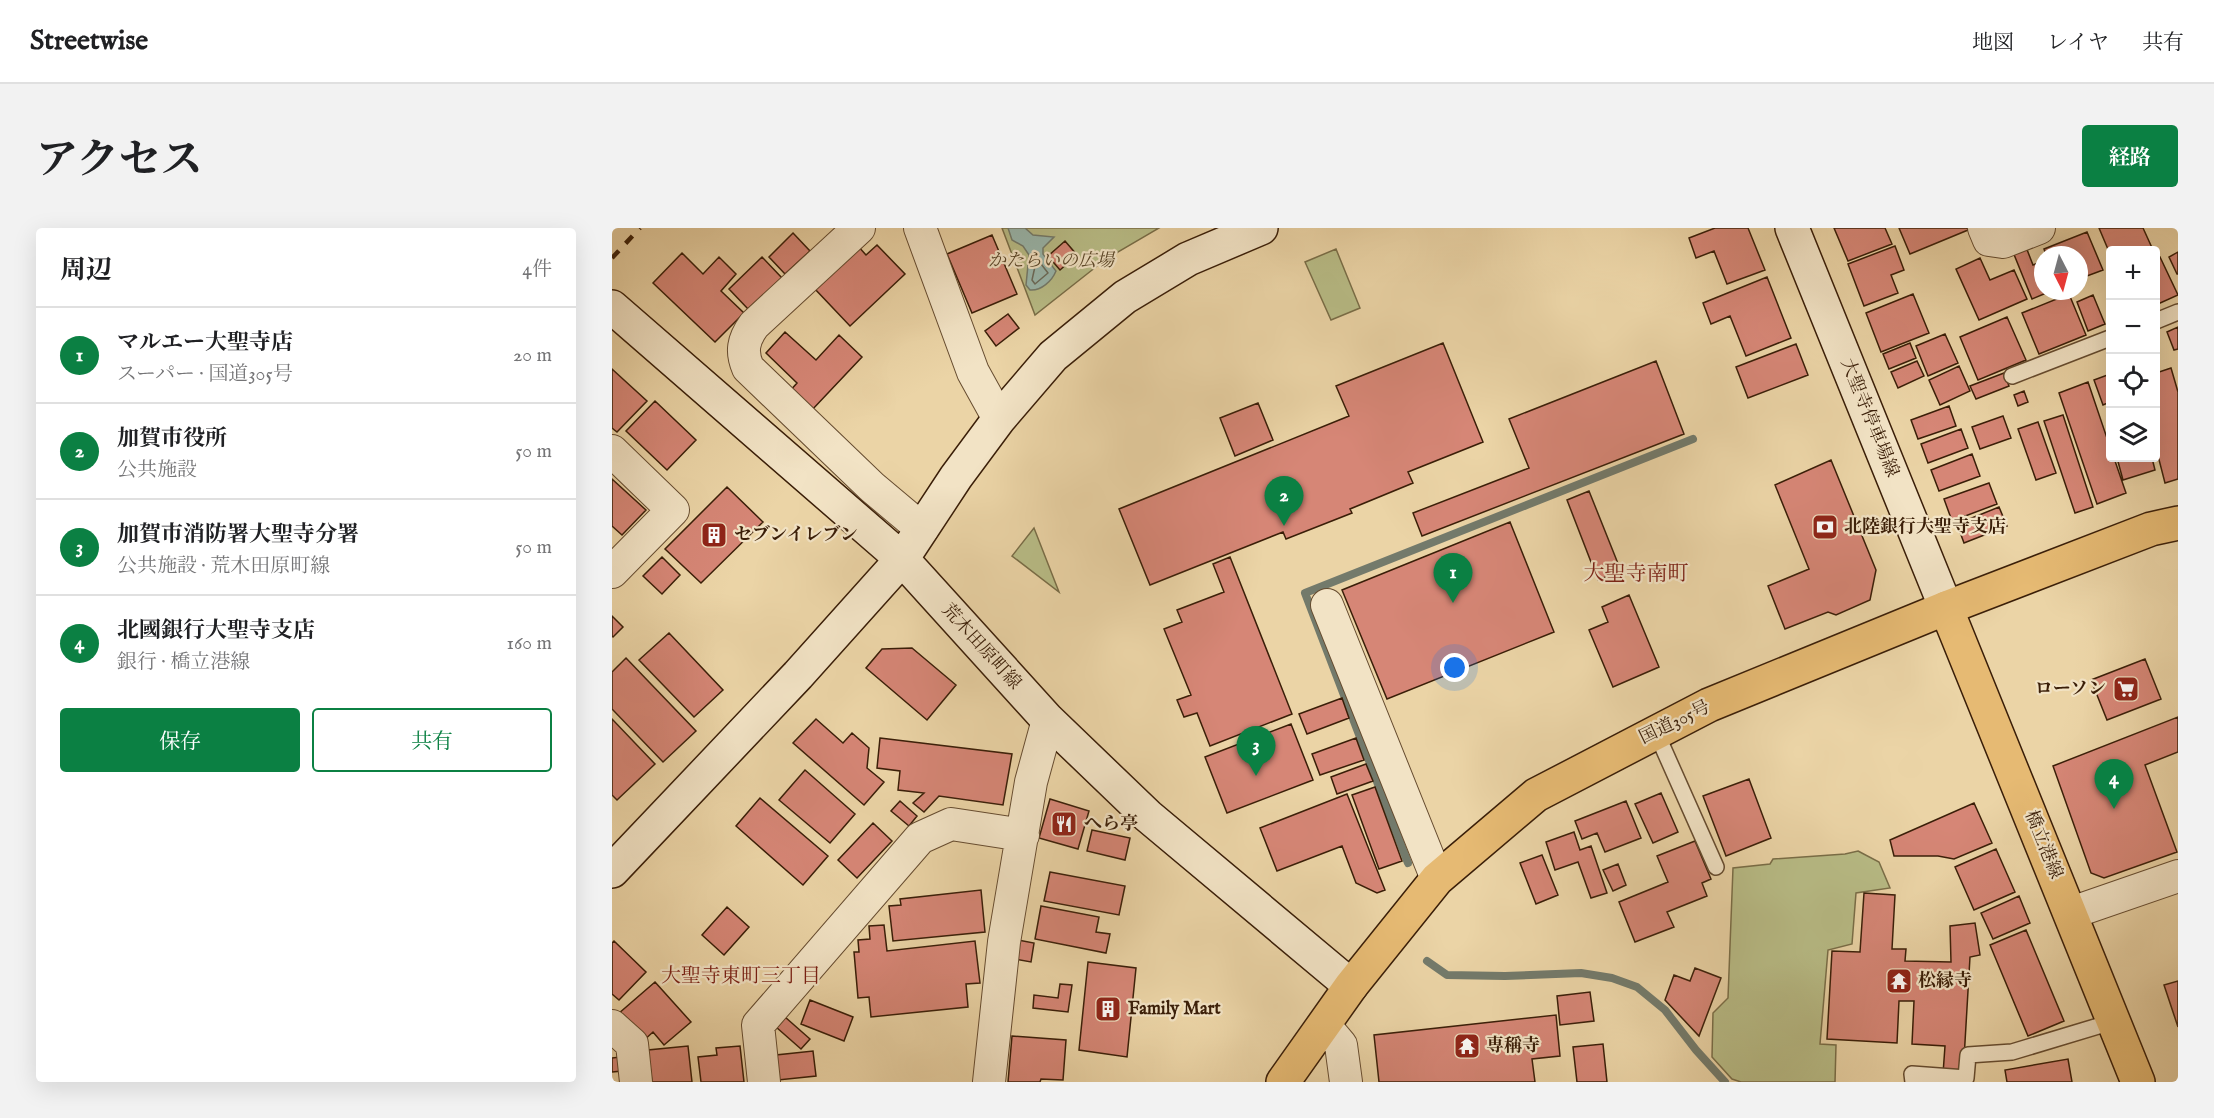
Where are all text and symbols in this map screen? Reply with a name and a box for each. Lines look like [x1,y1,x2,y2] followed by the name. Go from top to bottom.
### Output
[30,24,148,59] text: Streetwise
[1972,30,2014,57] text: 地図
[2047,30,2109,57] text: レイヤ
[2142,30,2184,57] text: 共有
[2082,125,2178,187] button: 経路
[36,135,203,188] text: アクセス
[2034,246,2088,300] north arrow
[2106,246,2160,462] map controls
[2106,246,2160,300] button: +
[988,250,1116,273] park label: かたらいの広場
[60,254,112,287] text: 周辺
[522,257,552,282] text: 4件
[2106,300,2160,354] button: −
[117,329,293,357] text: マルエー大聖寺店
[76,343,83,368] text: 1
[513,343,552,368] text: 20 m
[2106,354,2160,408] button: locate
[1835,355,1903,481] street label: 大聖寺停車場線
[117,362,293,387] text: スーパー · 国道305号
[2106,408,2160,462] button: layers
[117,425,227,453] text: 加賀市役所
[75,439,84,464] text: 2
[515,439,552,464] text: 50 m
[117,458,197,483] text: 公共施設
[1264,476,1304,526] pin: 2
[1810,512,1840,542] bank icon: 北陸銀行大聖寺支店
[1844,516,2006,539] place label: 北陸銀行大聖寺支店
[699,520,729,550] building icon: セブンイレブン
[117,521,359,549] text: 加賀市消防署大聖寺分署
[734,524,858,547] place label: セブンイレブン
[76,535,83,560] text: 3
[515,535,552,560] text: 50 m
[117,554,330,579] text: 公共施設 · 荒木田原町線
[1434,554,1472,603] pin: 1
[1584,561,1689,588] district label: 大聖寺南町
[936,599,1026,695] street label: 荒木田原町線
[117,617,315,645] text: 北國銀行大聖寺支店
[75,631,84,656] text: 4
[506,631,552,656] text: 160 m
[117,650,250,675] text: 銀行 · 橋立港線
[1440,653,1469,682] your location
[2111,674,2141,704] supermarket icon: ローソン
[2035,678,2106,701] place label: ローソン
[1636,696,1714,750] street label: 国道305号
[60,708,300,772] button: 保存
[312,708,552,772] button: 共有
[1236,726,1276,776] pin: 3
[2094,760,2134,809] pin: 4
[2019,807,2067,883] street label: 橋立港線
[1049,809,1079,839] restaurant icon: へら亭
[1084,813,1138,836] place label: へら亭
[661,964,821,989] district label: 大聖寺東町三丁目
[1884,966,1914,996] temple icon: 松縁寺
[1918,970,1972,993] place label: 松縁寺
[1093,994,1123,1024] building icon: Family Mart
[1128,998,1221,1021] place label: Family Mart
[1452,1031,1482,1061] temple icon: 専稱寺
[1486,1035,1540,1058] place label: 専稱寺

